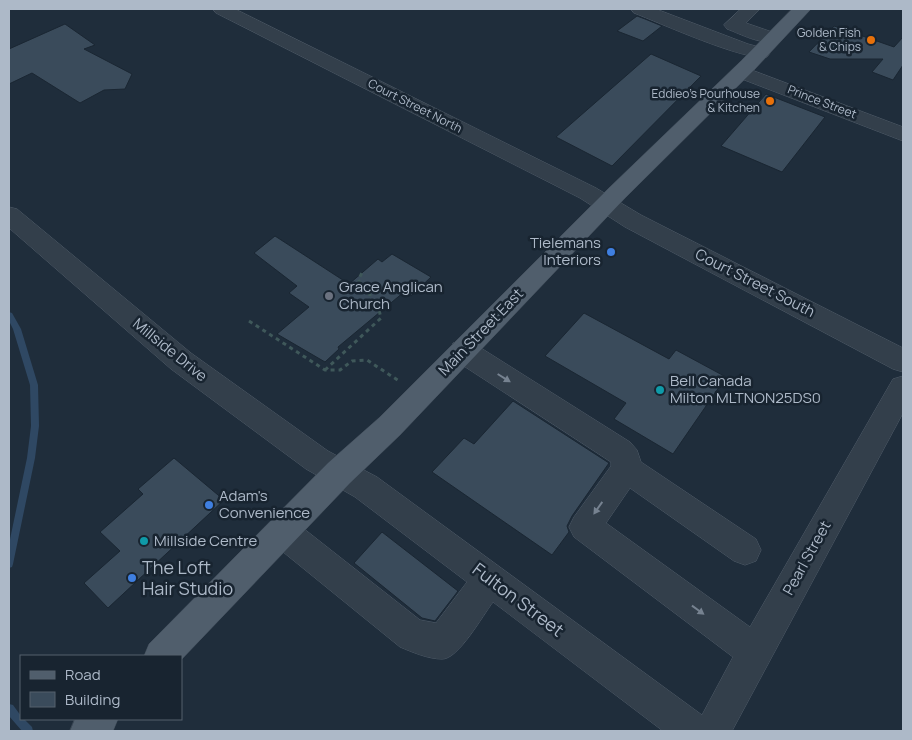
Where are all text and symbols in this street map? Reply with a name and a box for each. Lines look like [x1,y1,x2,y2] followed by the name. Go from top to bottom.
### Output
[797,24,861,55] place label: Golden Fish & Chips
[865,34,877,46] marker: Golden Fish & Chips
[365,74,465,137] street label: Court Street North
[785,81,859,123] street label: Prince Street
[651,85,760,116] place label: Eddieo's Pourhouse & Kitchen
[764,95,776,107] marker: Eddieo's Pourhouse & Kitchen
[530,232,601,270] place label: Tielemans Interiors
[692,243,819,322] street label: Court Street South
[605,246,617,258] marker: Tielemans Interiors
[339,276,443,314] place label: Grace Anglican Church
[433,283,528,380] street label: Main Street East
[323,290,335,302] marker: Grace Anglican Church
[129,313,212,386] street label: Millside Drive
[670,370,821,408] place label: Bell Canada Milton MLTNON25DS0
[497,374,510,383] one-way arrow
[654,384,666,396] marker: Bell Canada Milton MLTNON25DS0
[219,485,310,523] place label: Adam's Convenience
[203,499,215,511] marker: Adam's Convenience
[593,502,603,515] one-way arrow
[778,517,836,599] street label: Pearl Street
[154,530,258,551] place label: Millside Centre
[138,535,150,547] marker: Millside Centre
[142,555,233,600] place label: The Loft Hair Studio
[468,557,569,641] street label: Fulton Street
[126,572,138,584] marker: The Loft Hair Studio
[691,605,705,615] one-way arrow
[20,655,182,720] legend
[65,664,101,685] text: Road
[65,689,120,710] text: Building

